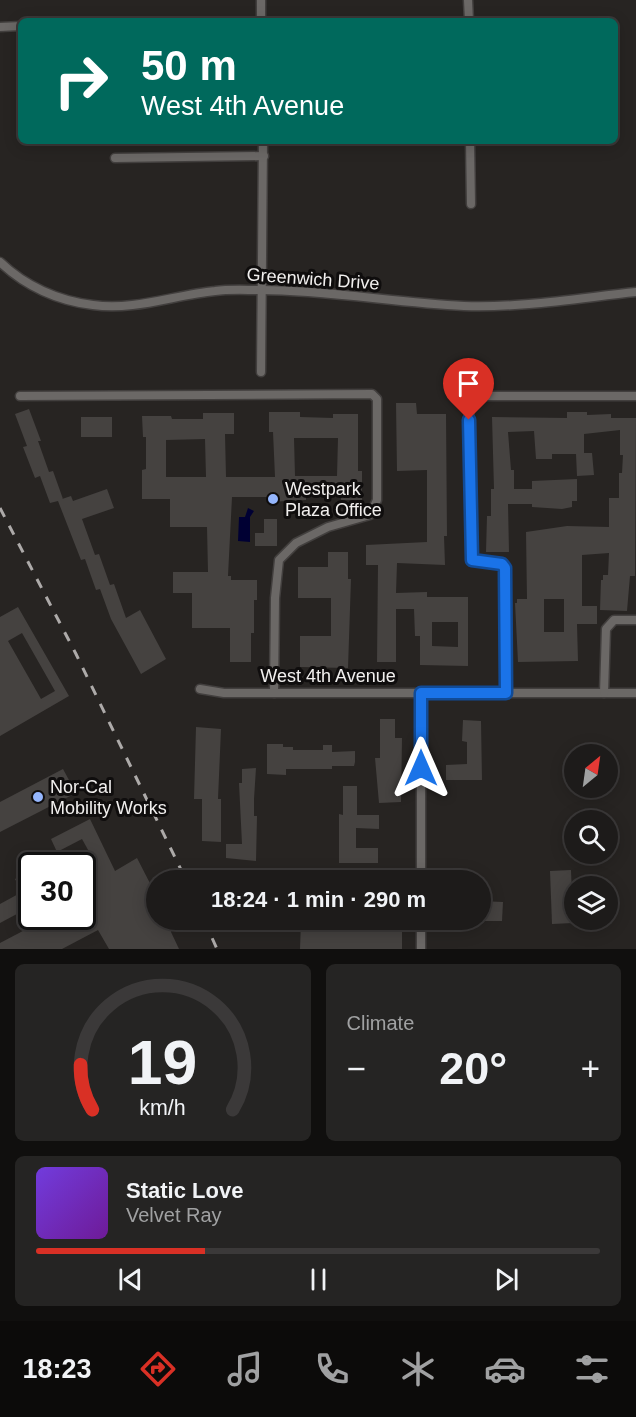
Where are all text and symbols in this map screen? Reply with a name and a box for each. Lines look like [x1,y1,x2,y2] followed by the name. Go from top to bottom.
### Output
[42,42,120,120] icon: right
[141,42,237,89] text: 50 m
[141,91,344,121] text: West 4th Avenue
[246,264,380,294] street label: Greenwich Drive
[443,358,494,420] pin
[452,367,485,400] icon: arrive
[285,479,382,520] place label: Westpark Plaza Office
[266,492,280,506] marker: Westpark Plaza Office
[260,666,396,686] street label: West 4th Avenue
[389,736,453,800] position arrow
[564,744,618,798] north arrow
[564,744,618,930] map controls
[50,777,167,818] place label: Nor-Cal Mobility Works
[31,790,45,804] marker: Nor-Cal Mobility Works
[564,810,618,864] button: search
[18,852,96,930] speed limit sign: 30
[564,876,618,930] button: layers
[211,887,426,912] text: 18:24 · 1 min · 290 m
[347,1012,414,1034] text: Climate
[128,1028,197,1097] text: 19
[439,1043,507,1094] text: 20°
[347,1050,366,1087] text: −
[581,1050,600,1087] text: +
[140,1096,186,1120] text: km/h
[126,1178,243,1203] text: Static Love
[126,1204,222,1226] text: Velvet Ray
[114,1263,147,1296] icon: previous
[302,1263,335,1296] icon: pause
[490,1263,523,1296] icon: next
[137,1348,179,1390] icon: directions
[224,1348,266,1390] icon: music
[311,1348,353,1390] icon: phone
[397,1348,439,1390] icon: climate
[484,1348,526,1390] icon: car
[571,1348,613,1390] icon: filters
[22,1354,92,1384] text: 18:23

